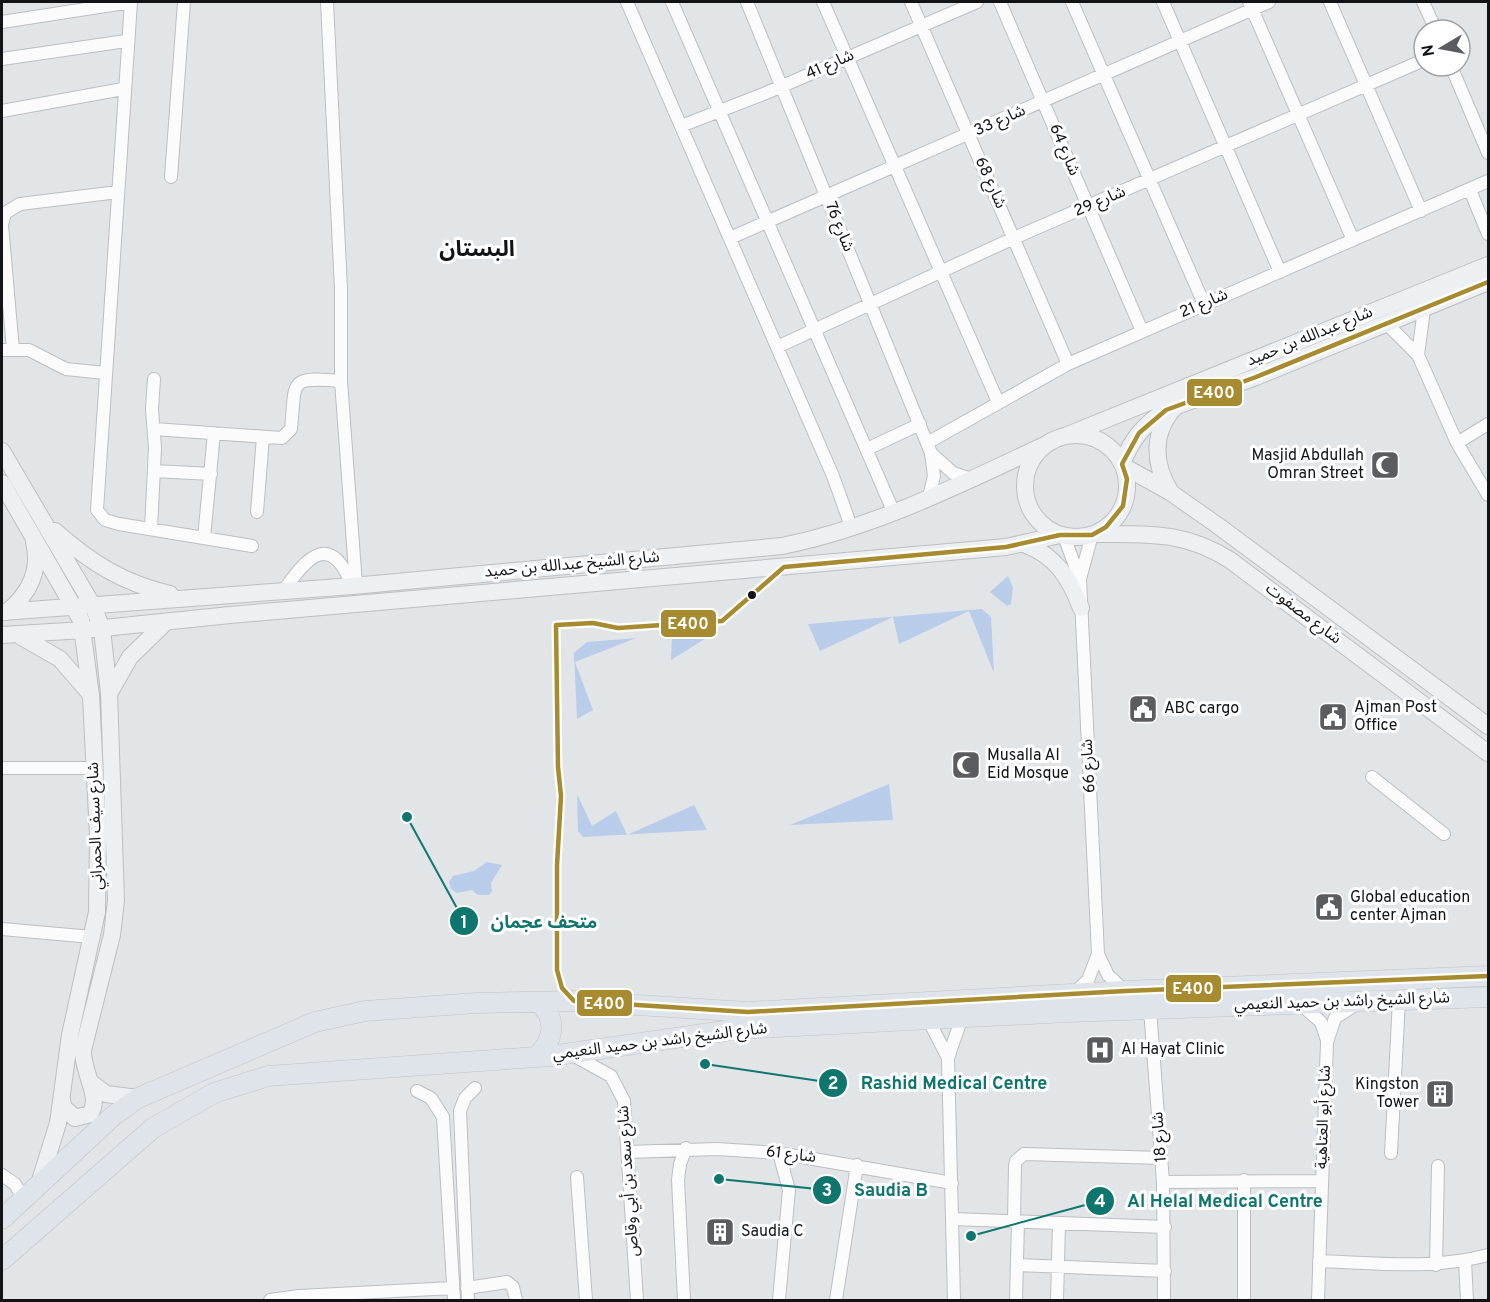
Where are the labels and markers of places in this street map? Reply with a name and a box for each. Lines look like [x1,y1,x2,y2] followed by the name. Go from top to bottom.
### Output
[1252,446,1364,484] place label: Masjid Abdullah Omran Street
[1369,449,1401,481] mosque icon: Masjid Abdullah Omran Street
[746,589,758,601] unlabelled marker
[1127,693,1159,725] public building icon: ABC cargo
[1354,698,1437,736] place label: Ajman Post Office
[1164,699,1239,719] place label: ABC cargo
[1317,701,1349,733] public building icon: Ajman Post Office
[987,746,1069,784] place label: Musalla Al Eid Mosque
[950,749,982,781] mosque icon: Musalla Al Eid Mosque
[1350,888,1470,926] place label: Global education center Ajman
[1313,891,1345,923] public building icon: Global education center Ajman
[449,903,610,939] callout: متحف عجمان
[1084,1034,1116,1066] hospital icon: Al Hayat Clinic
[1121,1040,1225,1060] place label: Al Hayat Clinic
[818,1065,1059,1101] callout: Rashid Medical Centre
[1355,1075,1419,1113] place label: Kingston Tower
[1424,1078,1456,1110] building icon: Kingston Tower
[812,1172,940,1208] callout: Saudia B
[1085,1183,1335,1219] callout: Al Helal Medical Centre
[704,1216,736,1248] building icon: Saudia C
[741,1222,804,1242] place label: Saudia C

